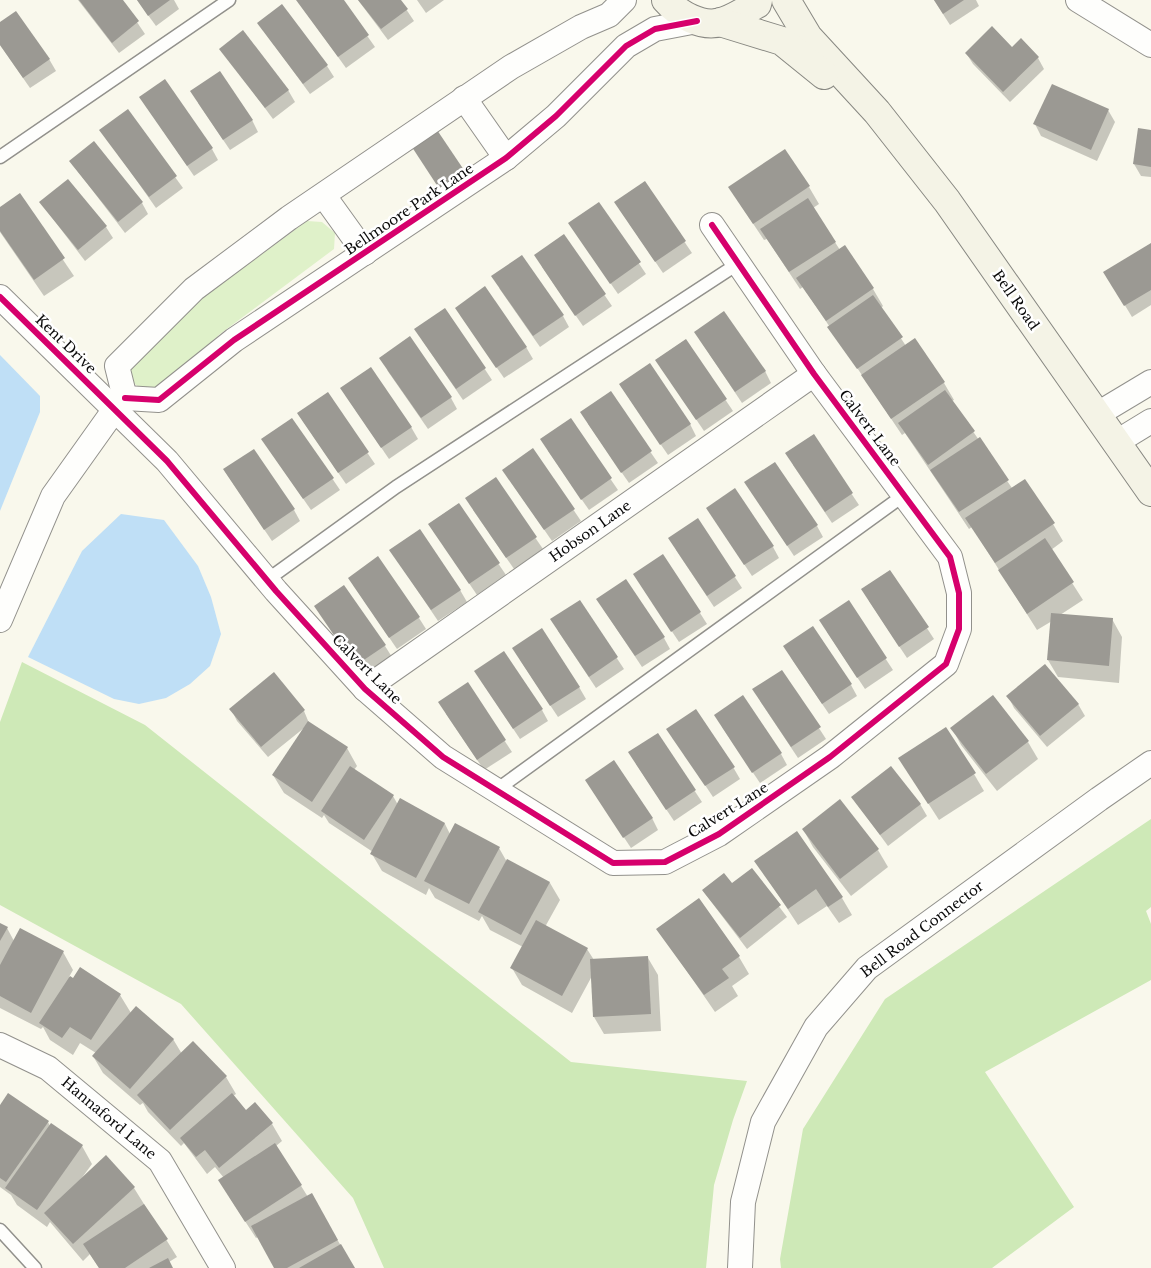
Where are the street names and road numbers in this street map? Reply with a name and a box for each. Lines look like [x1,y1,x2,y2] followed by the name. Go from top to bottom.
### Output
[341,159,477,259] street label: Bellmoore Park Lane
[989,267,1044,334] street label: Bell Road
[32,311,100,377] street label: Kent Drive
[835,386,905,470] street label: Calvert Lane
[546,496,634,566] street label: Hobson Lane
[328,630,406,708] street label: Calvert Lane
[685,778,771,842] street label: Calvert Lane
[857,877,987,981] street label: Bell Road Connector
[58,1073,160,1163] street label: Hannaford Lane

